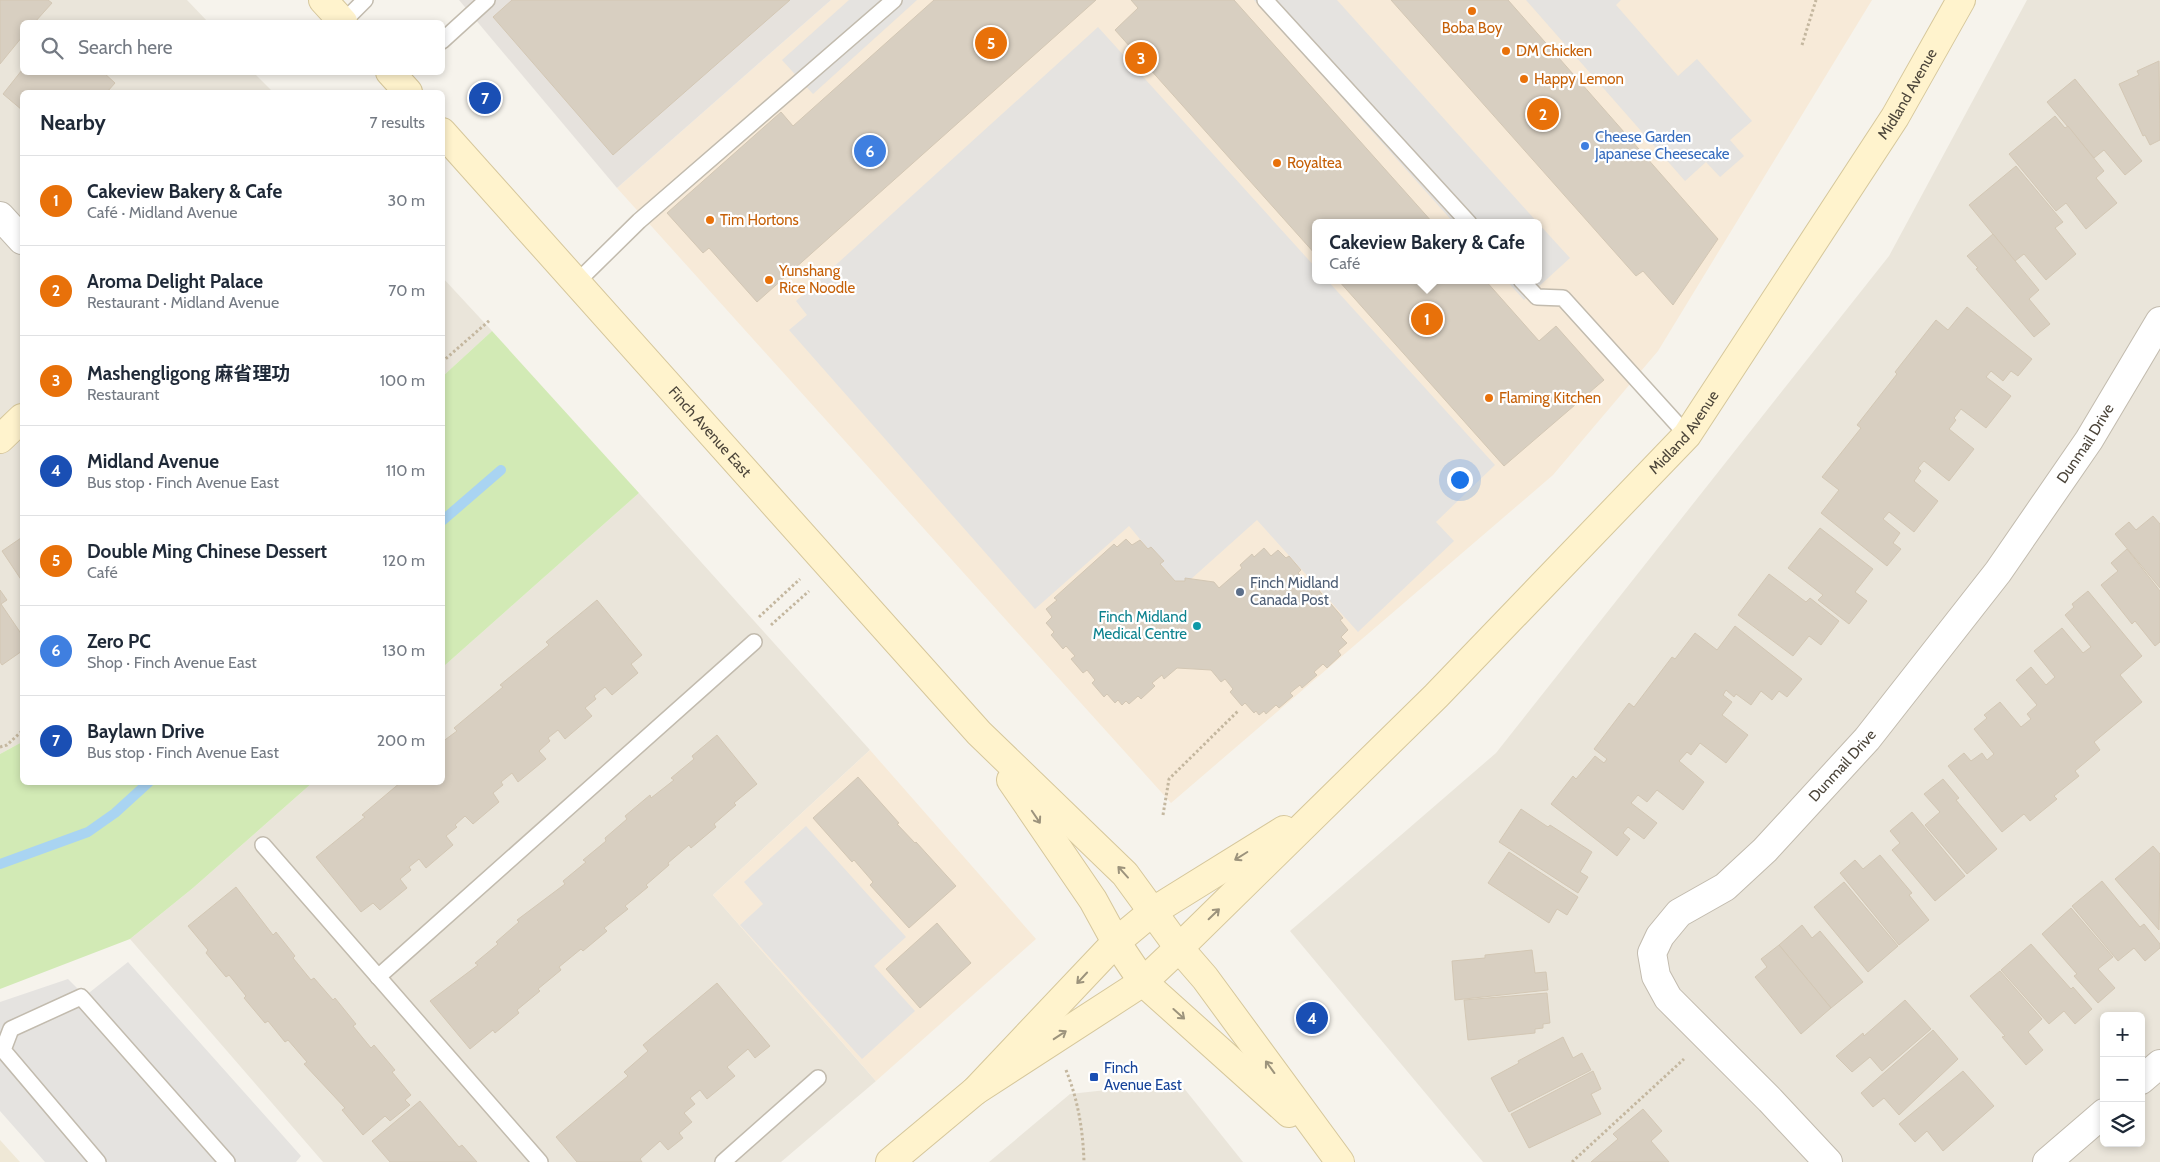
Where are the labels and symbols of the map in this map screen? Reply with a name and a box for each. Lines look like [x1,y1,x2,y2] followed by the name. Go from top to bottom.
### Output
[1466,5,1478,17] marker: Boba Boy
[1442,19,1503,37] place label: Boba Boy
[975,24,1007,62] pin: 5
[1125,39,1157,77] pin: 3
[1516,42,1592,60] place label: DM Chicken
[1500,45,1512,57] marker: DM Chicken
[1874,45,1941,143] street label: Midland Avenue
[1534,70,1624,88] place label: Happy Lemon
[1518,73,1530,85] marker: Happy Lemon
[469,79,501,117] pin: 7
[1527,95,1559,133] pin: 2
[1594,128,1730,163] place label: Cheese Garden Japanese Cheesecake
[854,132,886,170] pin: 6
[1579,140,1591,152] marker: Cheese Garden Japanese Cheesecake
[1287,154,1343,172] place label: Royaltea
[1271,157,1283,169] marker: Royaltea
[720,211,799,229] place label: Tim Hortons
[704,214,716,226] marker: Tim Hortons
[778,262,856,297] place label: Yunshang Rice Noodle
[763,274,775,286] marker: Yunshang Rice Noodle
[1411,300,1443,338] pin: 1
[665,383,755,481] street label: Finch Avenue East
[1645,387,1723,478] street label: Midland Avenue
[1499,389,1601,407] place label: Flaming Kitchen
[1483,392,1495,404] marker: Flaming Kitchen
[2053,400,2118,487] street label: Dunmail Drive
[1447,467,1473,493] your location
[1250,574,1339,609] place label: Finch Midland Canada Post
[1234,586,1246,598] marker: Finch Midland Canada Post
[1093,608,1187,643] place label: Finch Midland Medical Centre
[1191,620,1203,632] marker: Finch Midland Medical Centre
[1805,726,1880,805] street label: Dunmail Drive
[1031,810,1041,824] one-way arrow
[1235,852,1249,862] one-way arrow
[1117,866,1129,879] one-way arrow
[1208,908,1220,920] one-way arrow
[1076,971,1088,984] one-way arrow
[1296,999,1328,1037] pin: 4
[1172,1008,1185,1020] one-way arrow
[1052,1030,1066,1040] one-way arrow
[1104,1059,1182,1094] place label: Finch Avenue East
[1265,1060,1275,1074] one-way arrow
[1088,1071,1100,1083] marker: Finch Avenue East

